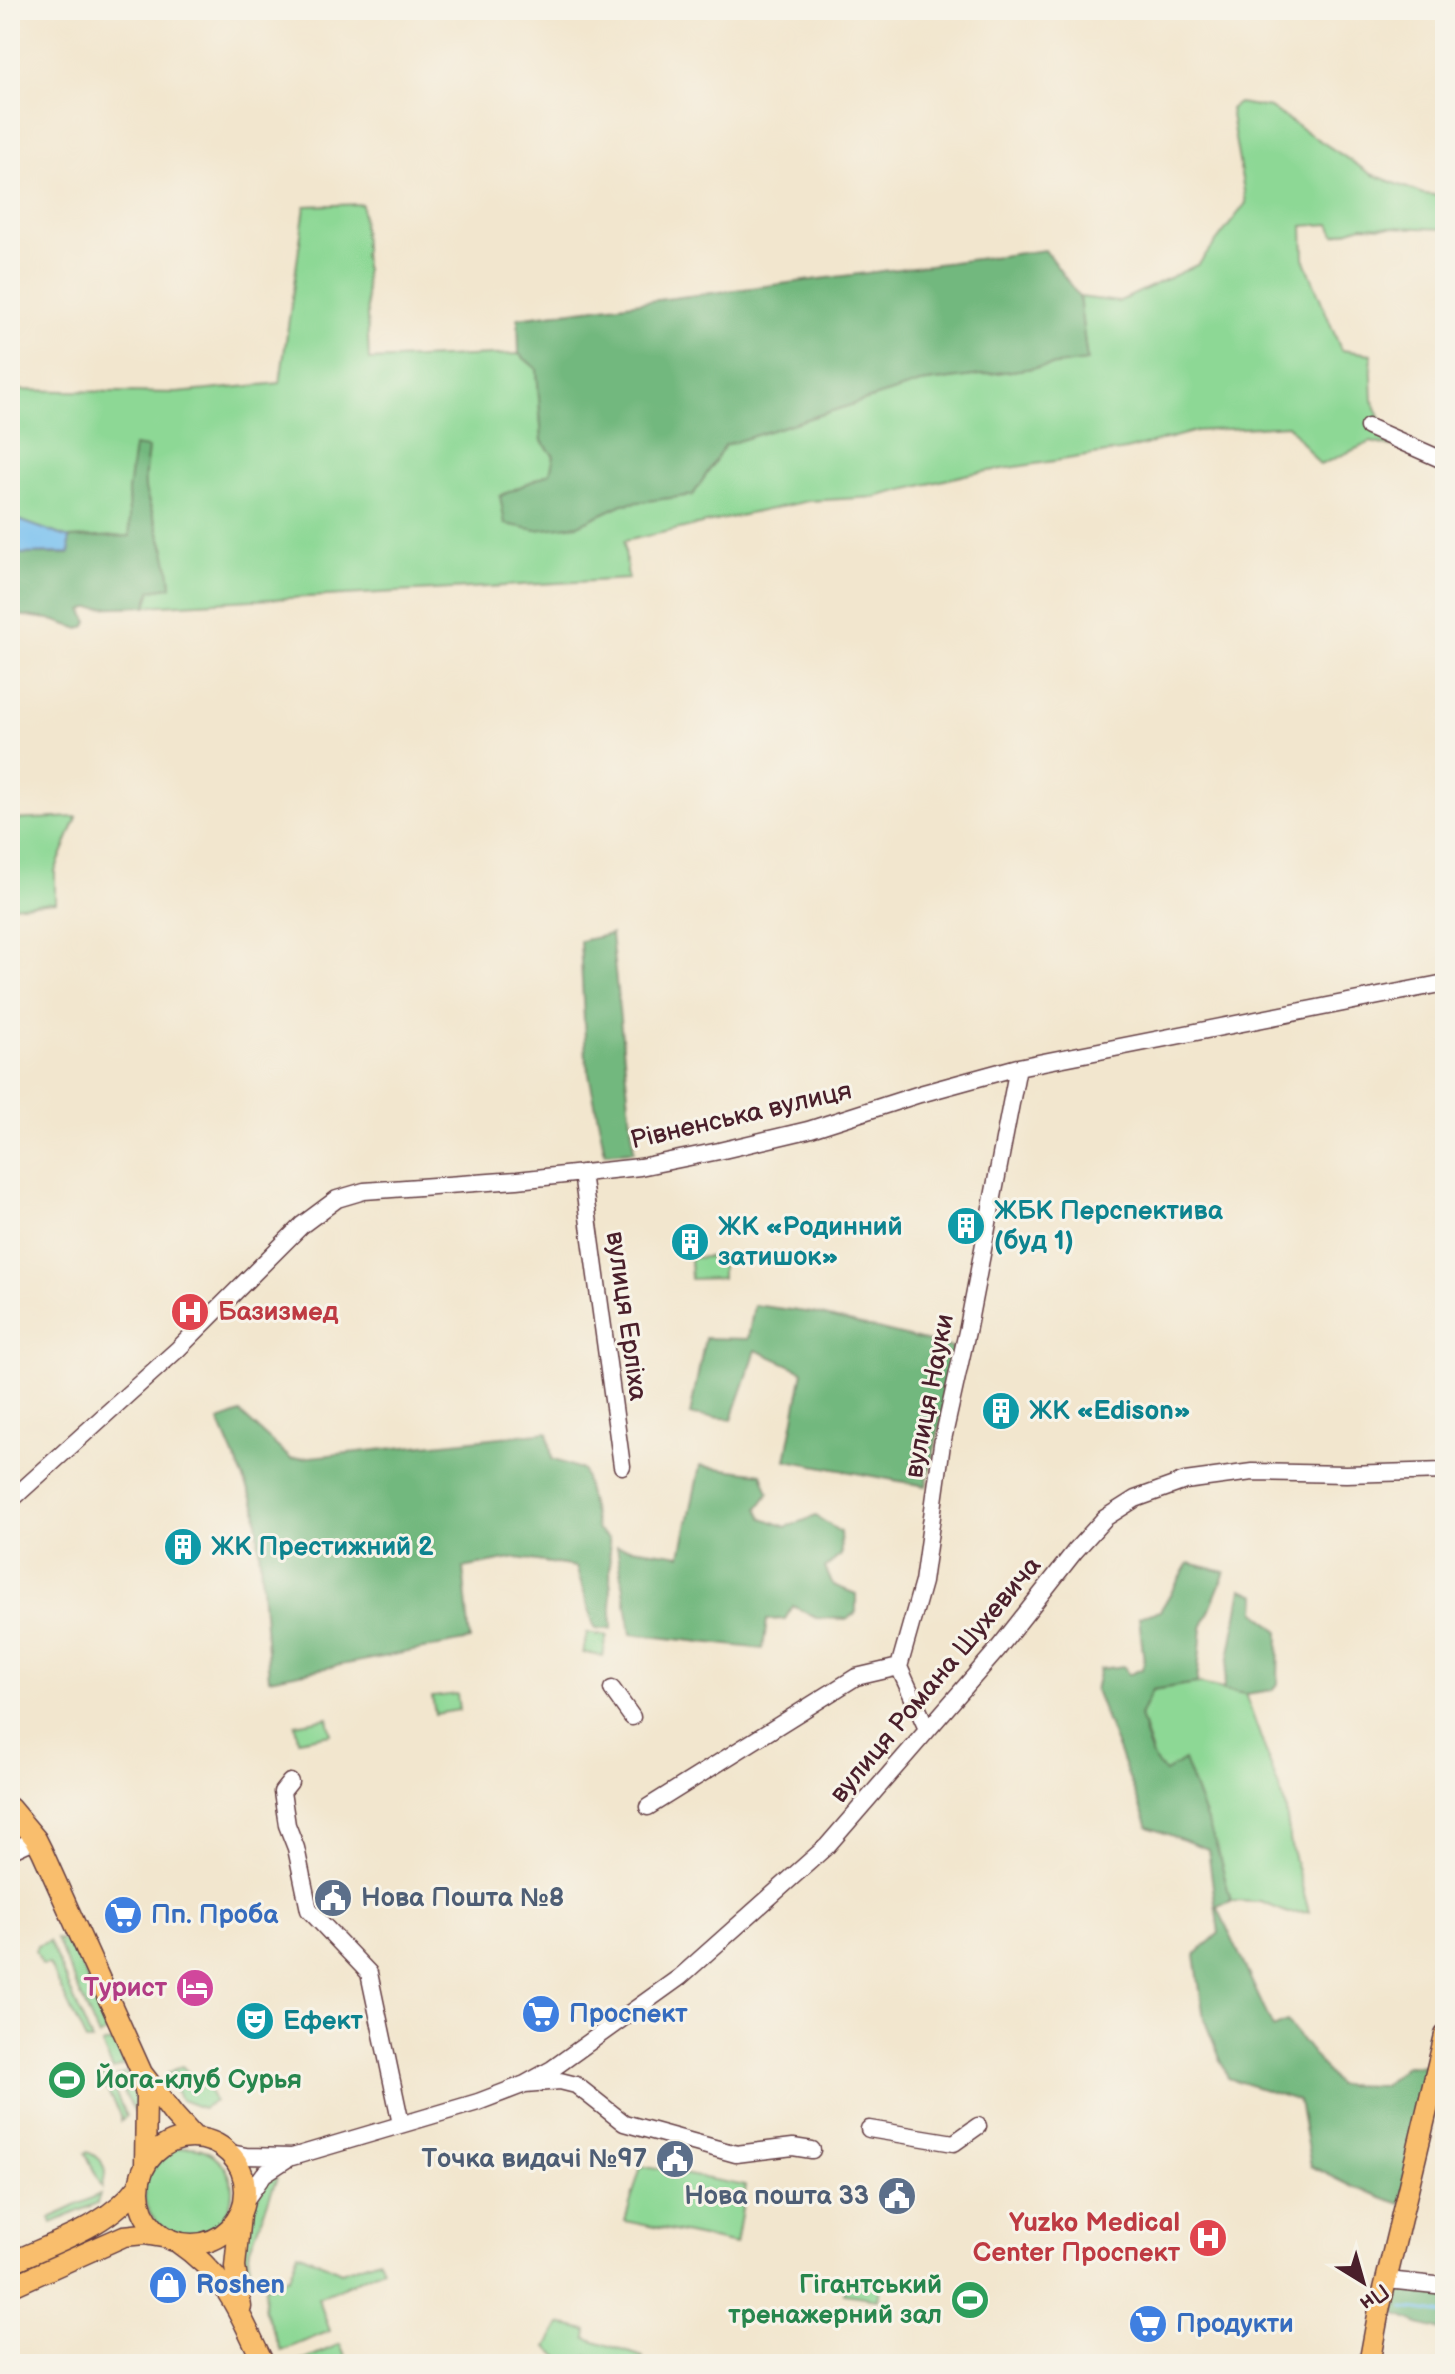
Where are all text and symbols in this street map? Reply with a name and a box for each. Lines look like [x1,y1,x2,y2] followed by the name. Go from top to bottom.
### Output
[627,1075,855,1157] street label: Рівненська вулиця
[994,1196,1224,1257] place label: ЖБК Перспектива (буд 1)
[945,1205,987,1247] building icon: ЖБК Перспектива (буд 1)
[718,1212,903,1273] place label: ЖК «Родинний затишок»
[669,1221,711,1263] building icon: ЖК «Родинний затишок»
[599,1229,653,1403] street label: вулиця Ерліха
[169,1291,211,1333] hospital icon: Базизмед
[218,1297,339,1328] place label: Базизмед
[899,1311,961,1481] street label: вулиця Науки
[980,1390,1022,1432] building icon: ЖК «Edison»
[1029,1396,1191,1427] place label: ЖК «Edison»
[162,1526,204,1568] building icon: ЖК Престижний 2
[211,1532,434,1563] place label: ЖК Престижний 2
[824,1551,1048,1809] street label: вулиця Романа Шухевича
[312,1877,354,1919] public building icon: Нова Пошта №8
[361,1883,565,1914] place label: Нова Пошта №8
[102,1894,144,1936] supermarket icon: Пп. Проба
[151,1900,279,1931] place label: Пп. Проба
[174,1967,216,2009] hotel icon: Турист
[83,1973,168,2004] place label: Турист
[520,1993,562,2035] supermarket icon: Проспект
[569,1999,688,2030] place label: Проспект
[234,2000,276,2042] theatre icon: Ефект
[283,2006,364,2037] place label: Ефект
[46,2059,88,2101] sports icon: Йога-клуб Сурья
[95,2063,302,2096] place label: Йога-клуб Сурья
[654,2138,696,2180] public building icon: Точка видачі №97
[422,2144,647,2175] place label: Точка видачі №97
[876,2175,918,2217] public building icon: Нова пошта 33
[684,2181,869,2212] place label: Нова пошта 33
[973,2208,1181,2269] place label: Yuzko Medical Center Проспект
[1187,2217,1229,2259] hospital icon: Yuzko Medical Center Проспект
[1323,2242,1403,2322] north arrow
[147,2264,189,2306] shop icon: Roshen
[196,2270,285,2301] place label: Roshen
[728,2270,942,2331] place label: Гігантський тренажерний зал
[1354,2277,1394,2316] text: Пн
[949,2279,991,2321] sports icon: Гігантський тренажерний зал
[1127,2303,1169,2345] supermarket icon: Продукти
[1176,2309,1294,2340] place label: Продукти

